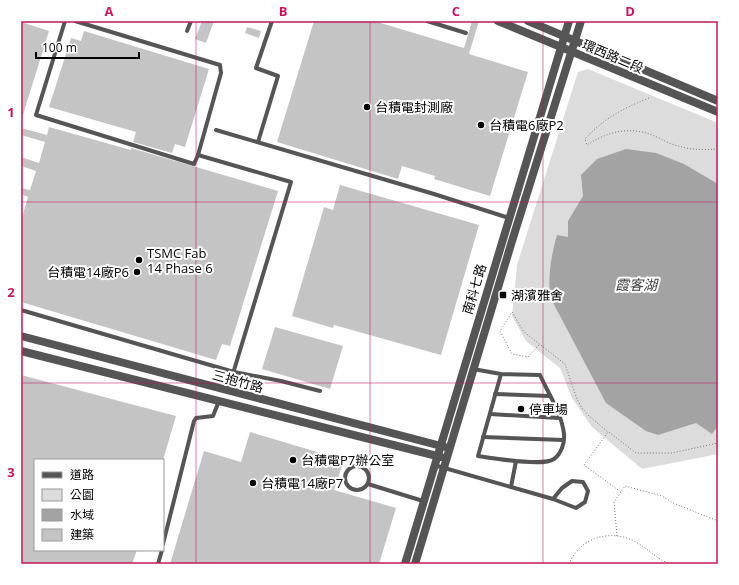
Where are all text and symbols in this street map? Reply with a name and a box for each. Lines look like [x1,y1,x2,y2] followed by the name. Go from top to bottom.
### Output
[105,2,114,20] text: A
[279,2,288,20] text: B
[452,2,460,20] text: C
[625,2,635,20] text: D
[36,34,139,60] scale bar
[580,35,646,77] street label: 環西路二段
[42,39,77,56] text: 100 m
[375,98,453,116] place label: 台積電封測廠
[362,102,372,112] marker: 台積電封測廠
[7,103,15,121] text: 1
[489,116,564,134] place label: 台積電6廠P2
[476,120,486,130] marker: 台積電6廠P2
[147,244,213,277] place label: TSMC Fab 14 Phase 6
[134,255,144,265] marker: TSMC Fab 14 Phase 6
[458,261,490,317] street label: 南科七路
[47,263,129,281] place label: 台積電14廠P6
[132,267,142,277] marker: 台積電14廠P6
[615,275,659,294] water label: 霞客湖
[7,283,15,301] text: 2
[511,286,563,304] place label: 湖濱雅舍
[498,290,508,300] marker: 湖濱雅舍
[211,366,265,396] street label: 三抱竹路
[529,400,568,418] place label: 停車場
[516,404,526,414] marker: 停車場
[301,451,394,469] place label: 台積電P7辦公室
[288,455,298,465] marker: 台積電P7辦公室
[34,459,164,551] legend
[7,463,15,481] text: 3
[70,466,94,483] text: 道路
[261,474,343,492] place label: 台積電14廠P7
[248,478,258,488] marker: 台積電14廠P7
[70,486,94,503] text: 公園
[70,506,94,523] text: 水域
[70,526,94,543] text: 建築

